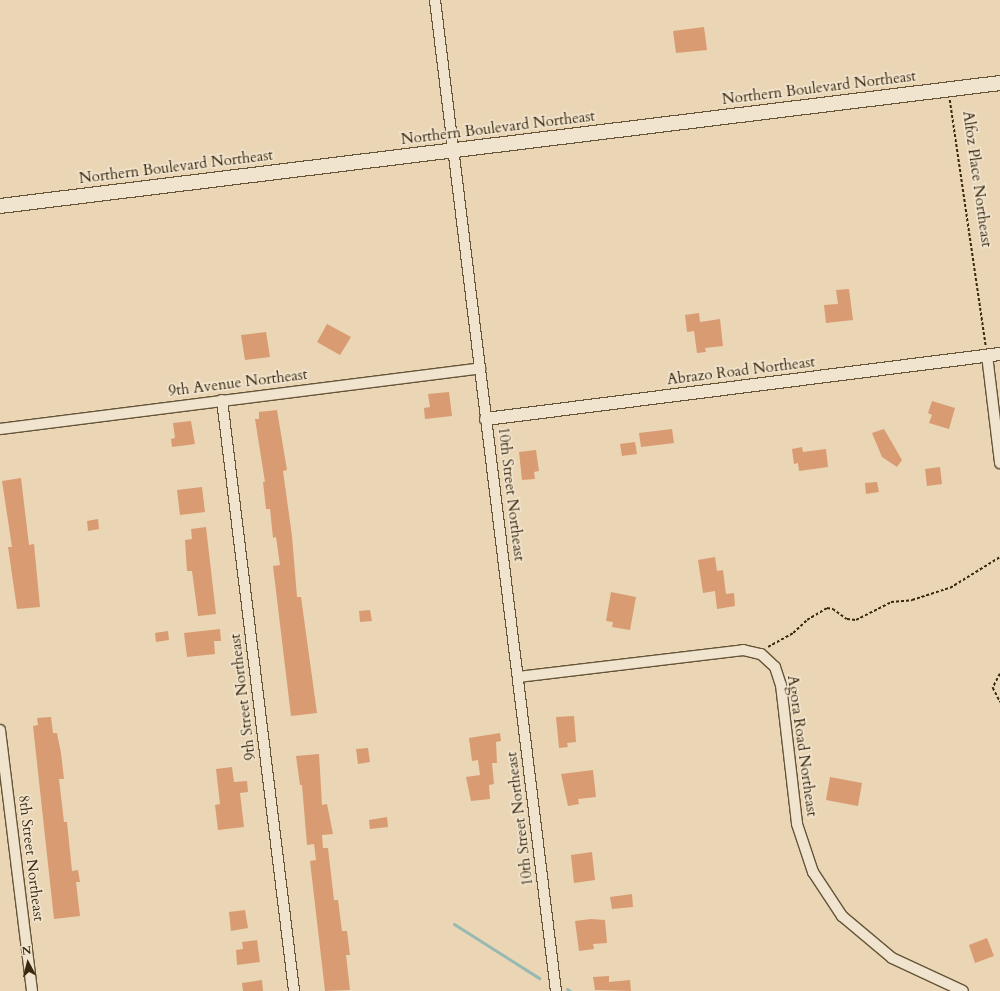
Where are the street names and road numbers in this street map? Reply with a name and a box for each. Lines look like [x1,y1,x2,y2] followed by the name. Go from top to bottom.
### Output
[721,67,917,109] street label: Northern Boulevard Northeast
[400,107,596,149] street label: Northern Boulevard Northeast
[959,110,995,248] street label: Alfoz Place Northeast
[78,146,274,188] street label: Northern Boulevard Northeast
[666,353,816,389] street label: Abrazo Road Northeast
[168,366,308,400] street label: 9th Avenue Northeast
[494,426,528,562] street label: 10th Street Northeast
[226,633,260,761] street label: 9th Street Northeast
[783,674,821,818] street label: Agora Road Northeast
[503,751,537,887] street label: 10th Street Northeast
[14,794,48,922] street label: 8th Street Northeast

